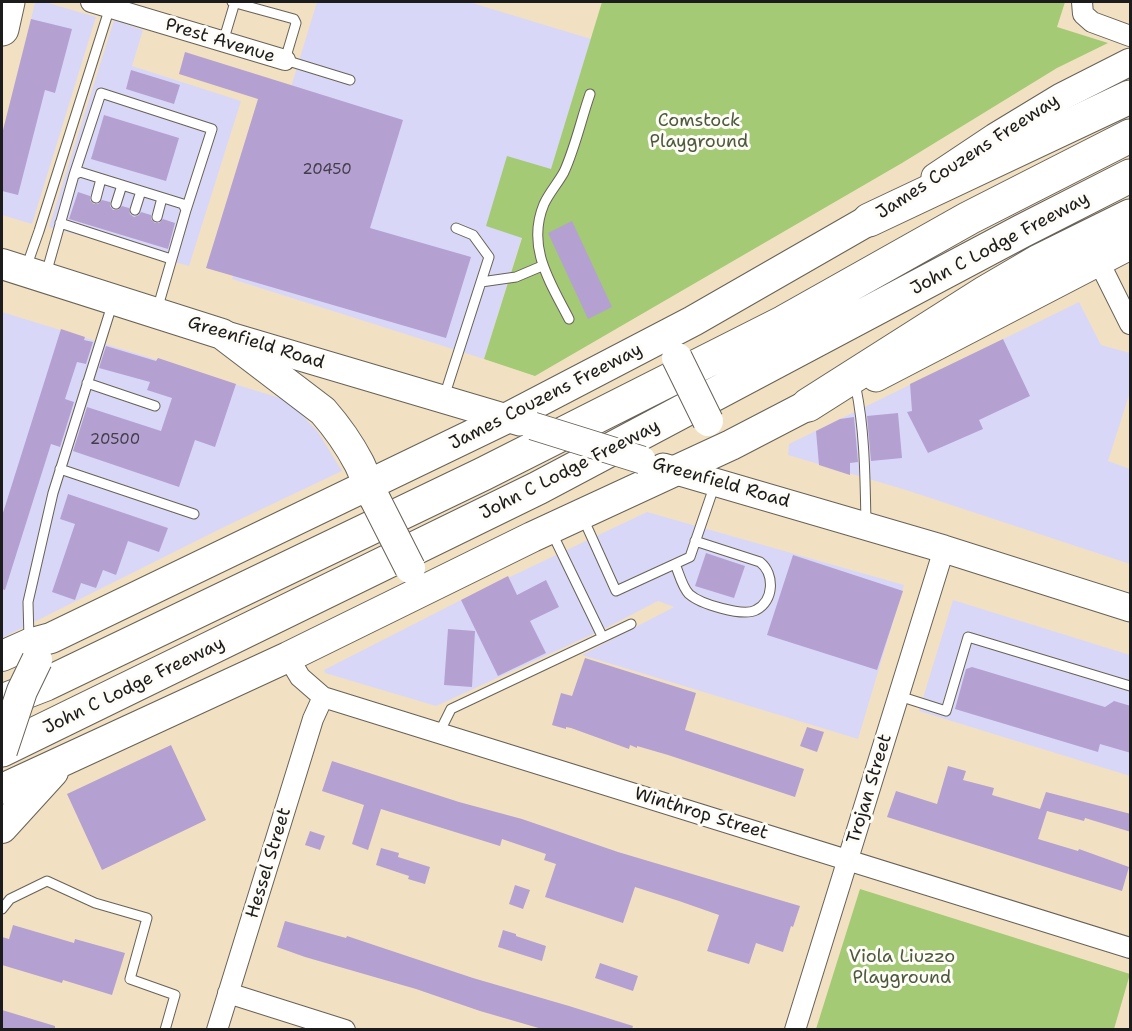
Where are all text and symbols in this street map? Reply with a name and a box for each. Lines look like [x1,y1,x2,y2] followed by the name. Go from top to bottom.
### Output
[163,14,277,68] street label: Prest Avenue
[873,90,1063,224] street label: James Couzens Freeway
[650,110,748,152] park label: Comstock Playground
[302,161,352,179] house number: 20450
[907,188,1093,300] street label: John C Lodge Freeway
[185,312,327,374] street label: Greenfield Road
[446,339,646,455] street label: James Couzens Freeway
[476,415,664,525] street label: John C Lodge Freeway
[90,431,140,449] house number: 20500
[650,453,792,513] street label: Greenfield Road
[40,633,228,739] street label: John C Lodge Freeway
[843,731,897,847] street label: Trojan Street
[631,783,771,845] street label: Winthrop Street
[242,805,296,921] street label: Hessel Street
[849,946,955,988] park label: Viola Liuzzo Playground

